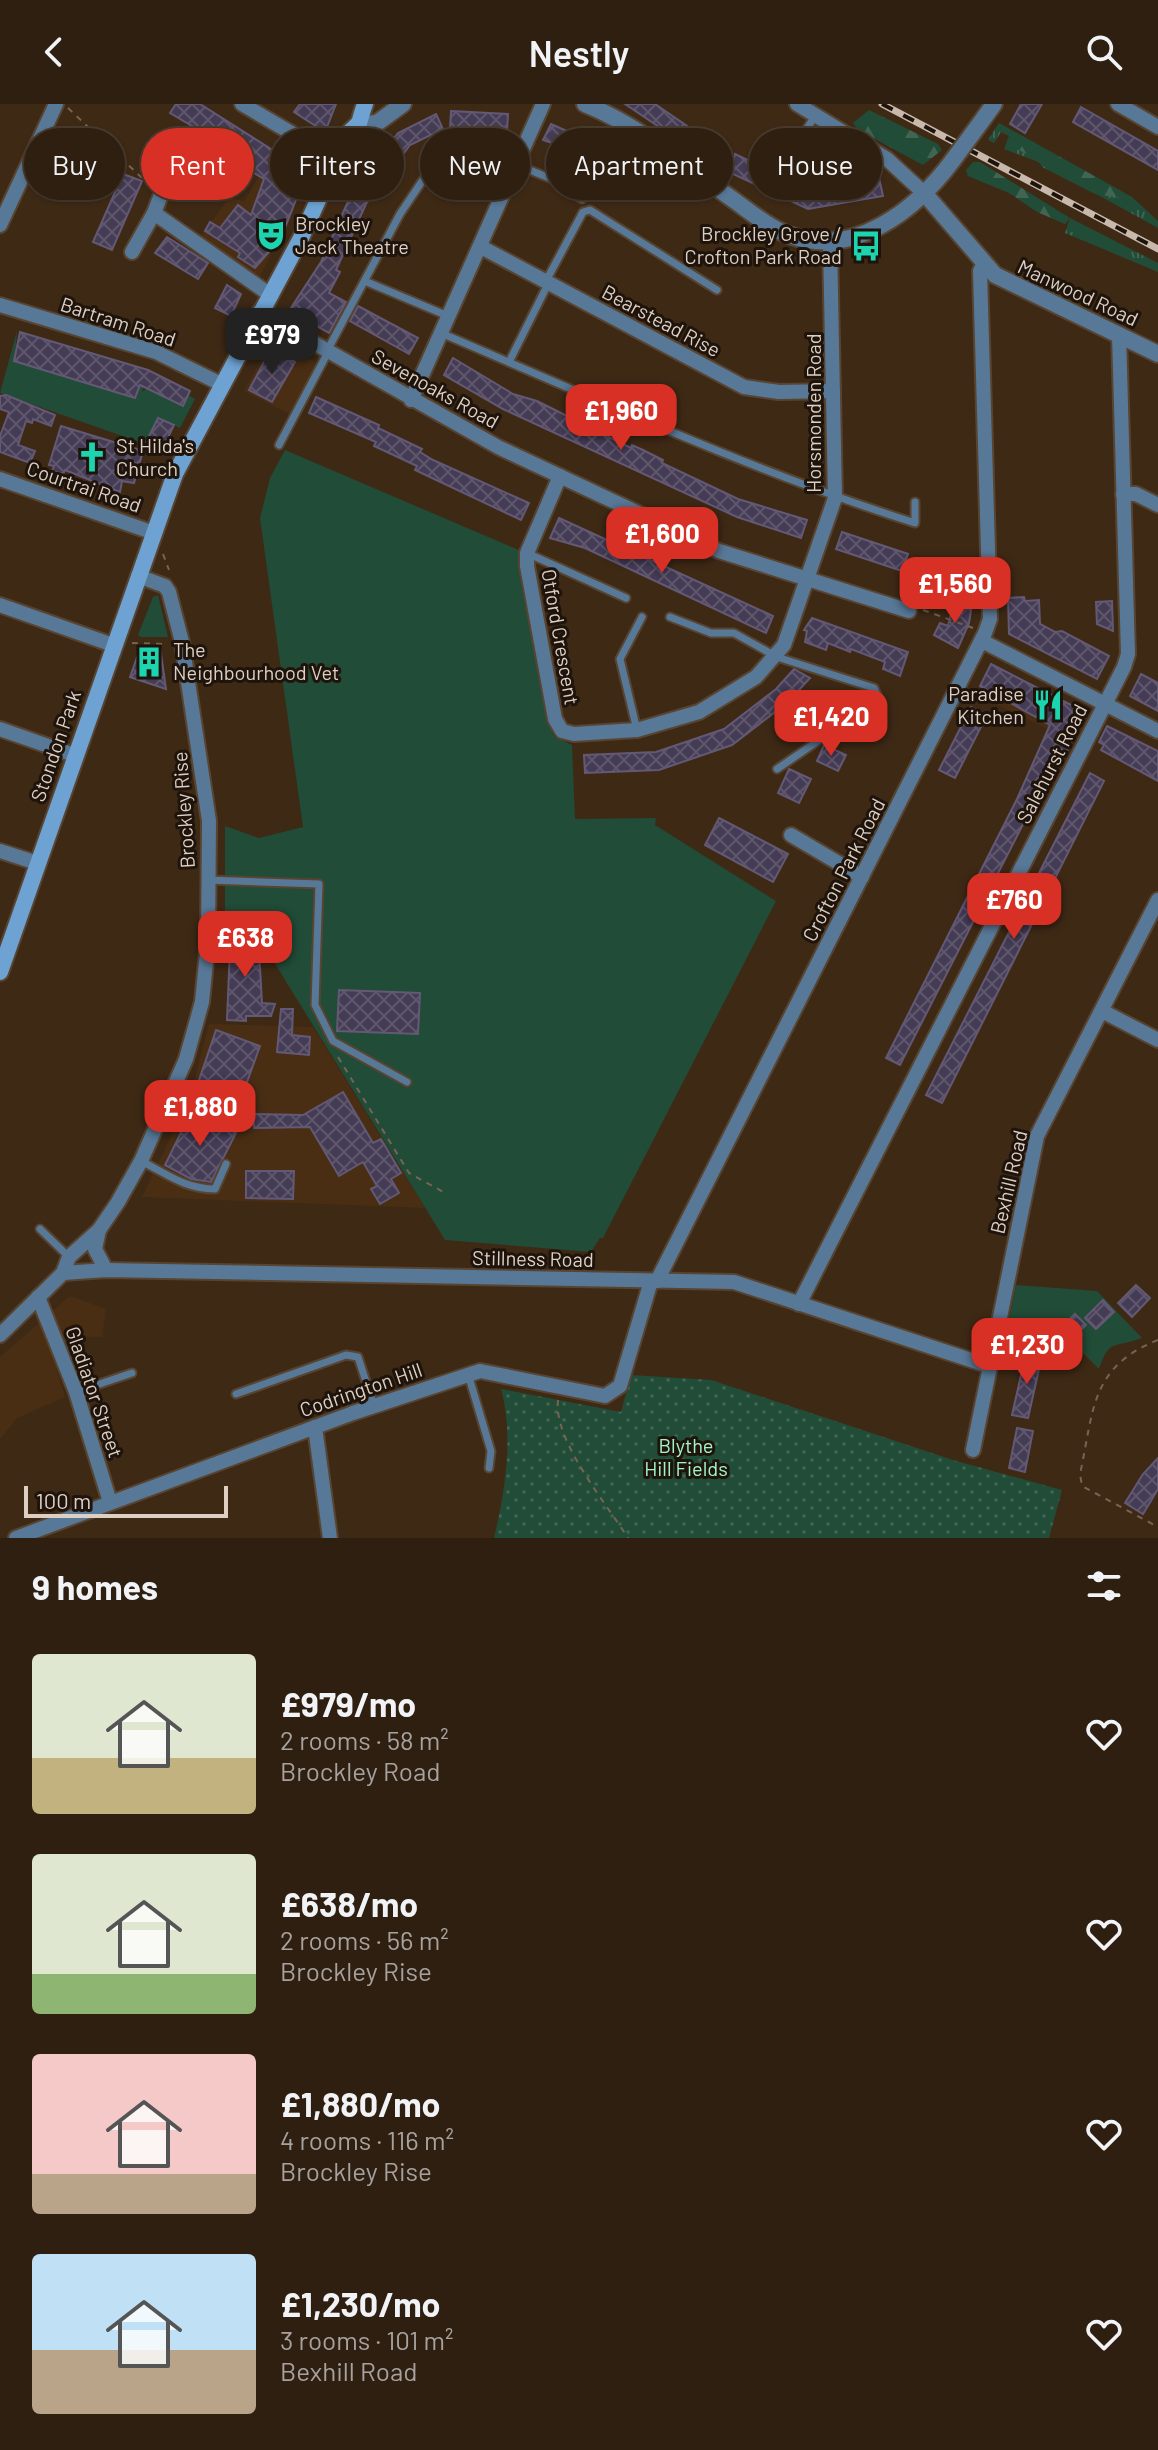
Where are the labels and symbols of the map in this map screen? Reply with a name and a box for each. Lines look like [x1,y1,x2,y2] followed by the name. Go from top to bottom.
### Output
[295,211,409,258] place label: Brockley Jack Theatre
[254,218,288,252] theatre icon: Brockley Jack Theatre
[685,221,842,268] place label: Brockley Grove / Crofton Park Road
[849,229,883,263] bus stop icon: Brockley Grove / Crofton Park Road
[1014,254,1142,330] street label: Manwood Road
[598,279,725,361] street label: Bearstead Rise
[58,291,179,351] street label: Bartram Road
[225,308,319,376] pin: £979
[801,333,825,493] street label: Horsmonden Road
[368,343,503,433] street label: Sevenoaks Road
[556,384,686,452] pin: £1,960
[116,433,194,480] place label: St Hilda's Church
[75,440,109,474] church icon: St Hilda's Church
[24,455,145,517] street label: Courtrai Road
[597,507,727,575] pin: £1,600
[890,557,1020,625] pin: £1,560
[537,567,585,707] street label: Otford Crescent
[173,637,339,684] place label: The Neighbourhood Vet
[132,645,166,679] building icon: The Neighbourhood Vet
[948,681,1024,728] place label: Paradise Kitchen
[25,687,85,804] street label: Stondon Park
[1031,688,1065,722] restaurant icon: Paradise Kitchen
[766,690,896,758] pin: £1,420
[1011,700,1092,827] street label: Salehurst Road
[167,751,199,869] street label: Brockley Rise
[797,794,890,945] street label: Crofton Park Road
[967,873,1061,941] pin: £760
[198,911,292,979] pin: £638
[135,1080,265,1148] pin: £1,880
[984,1128,1032,1236] street label: Bexhill Road
[472,1245,594,1271] street label: Stillness Road
[962,1318,1092,1386] pin: £1,230
[61,1323,129,1460] street label: Gladiator Street
[296,1357,425,1421] street label: Codrington Hill
[644,1433,728,1480] park label: Blythe Hill Fields
[24,1482,228,1518] scale bar

